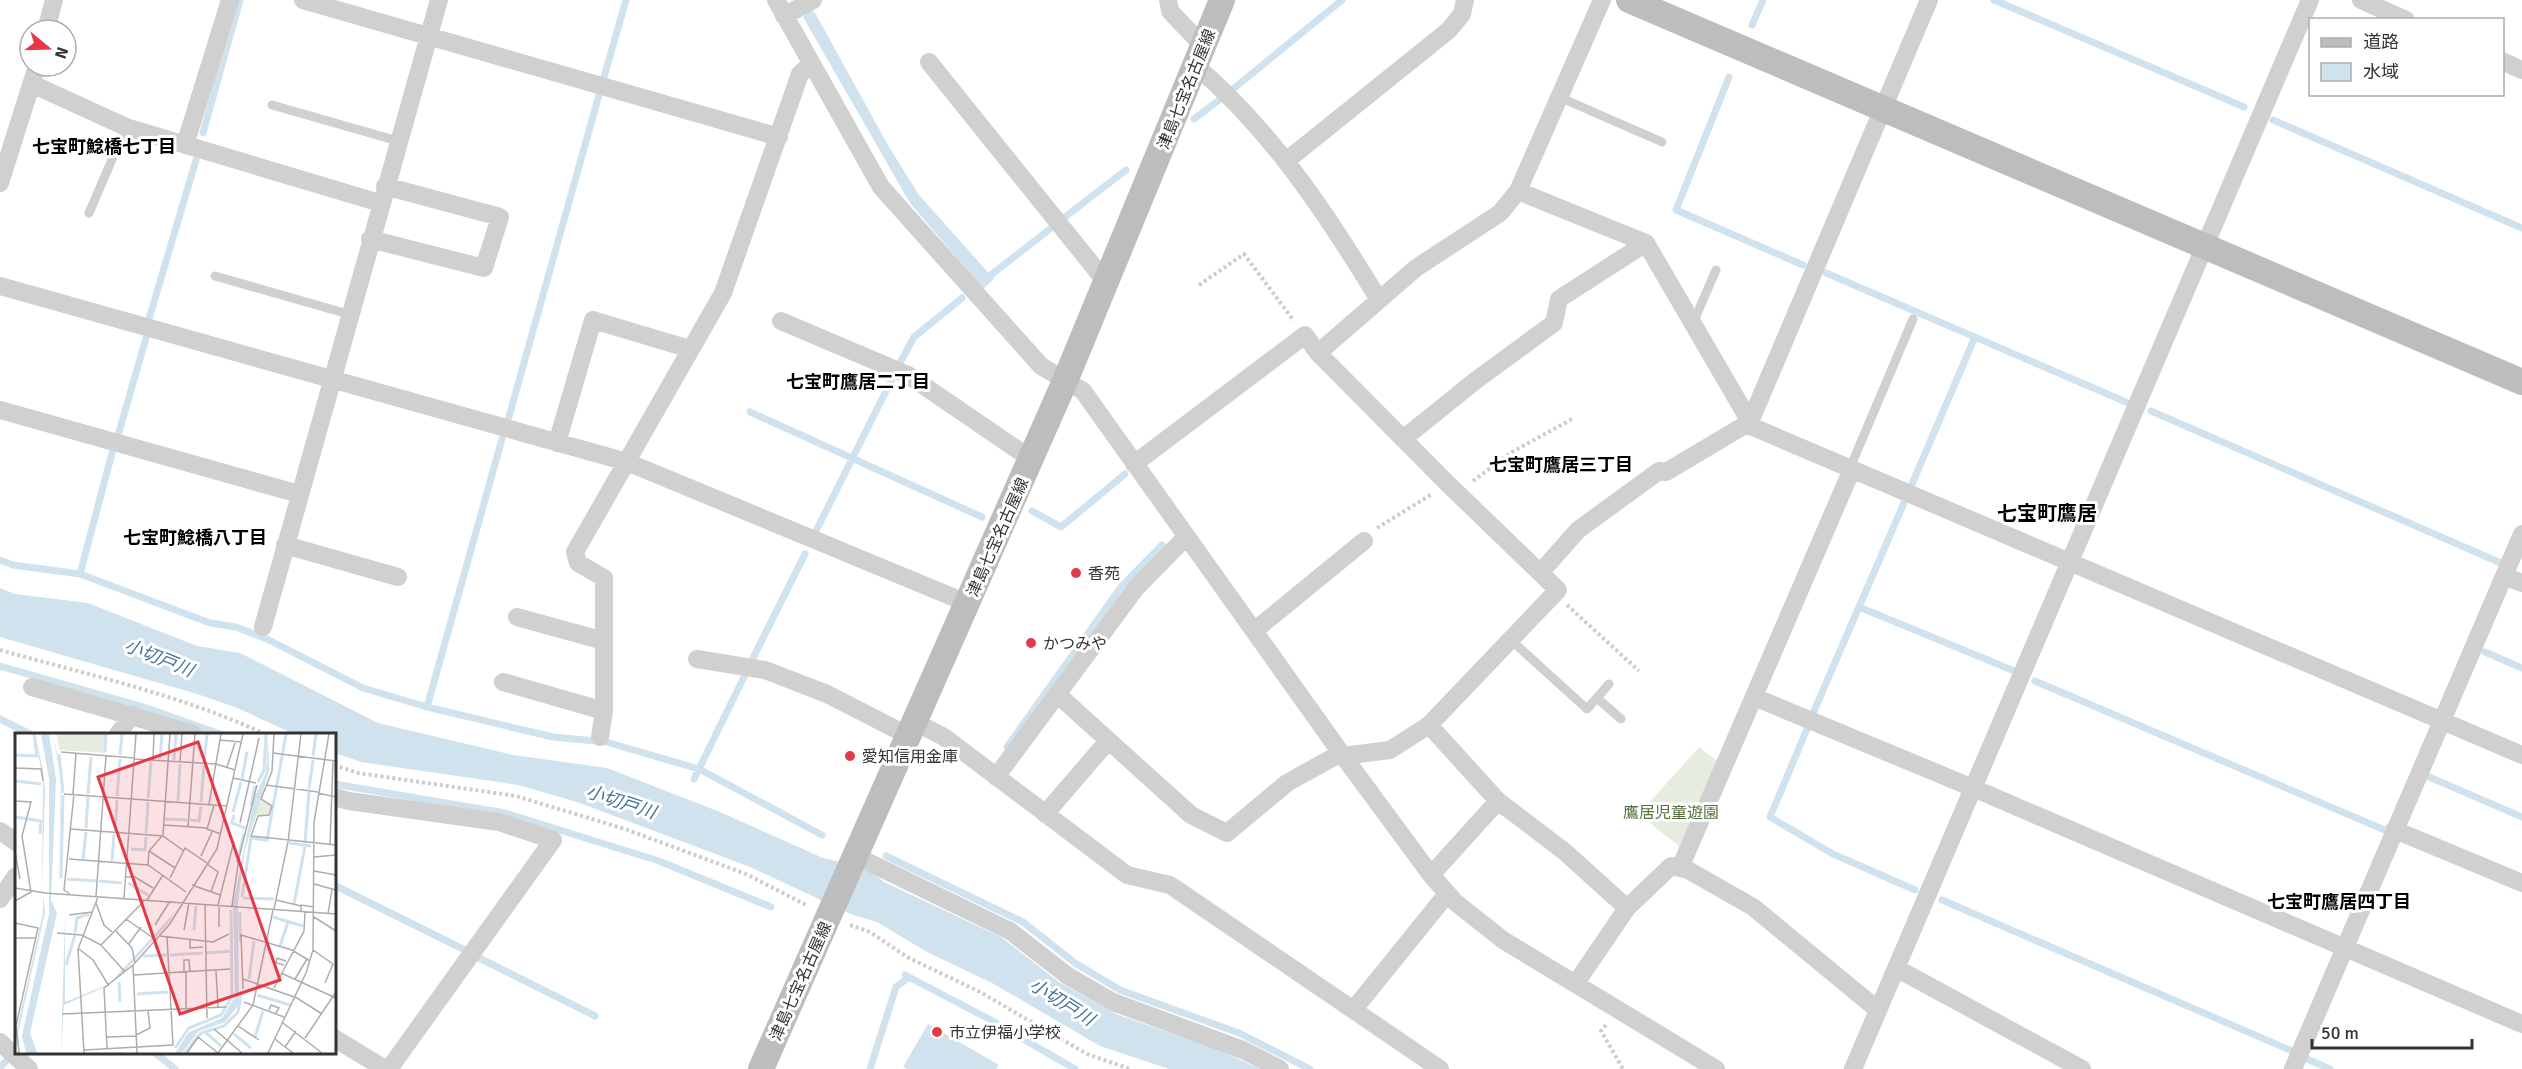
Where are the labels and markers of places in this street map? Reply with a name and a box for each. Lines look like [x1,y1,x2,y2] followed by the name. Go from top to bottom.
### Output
[1088,564,1120,584] place label: 香苑
[1069,566,1083,580] marker: 香苑
[1043,634,1107,654] place label: かつみや
[1024,636,1038,650] marker: かつみや
[862,747,958,767] place label: 愛知信用金庫
[843,749,857,763] marker: 愛知信用金庫
[949,1023,1061,1043] place label: 市立伊福小学校
[930,1025,944,1039] marker: 市立伊福小学校

